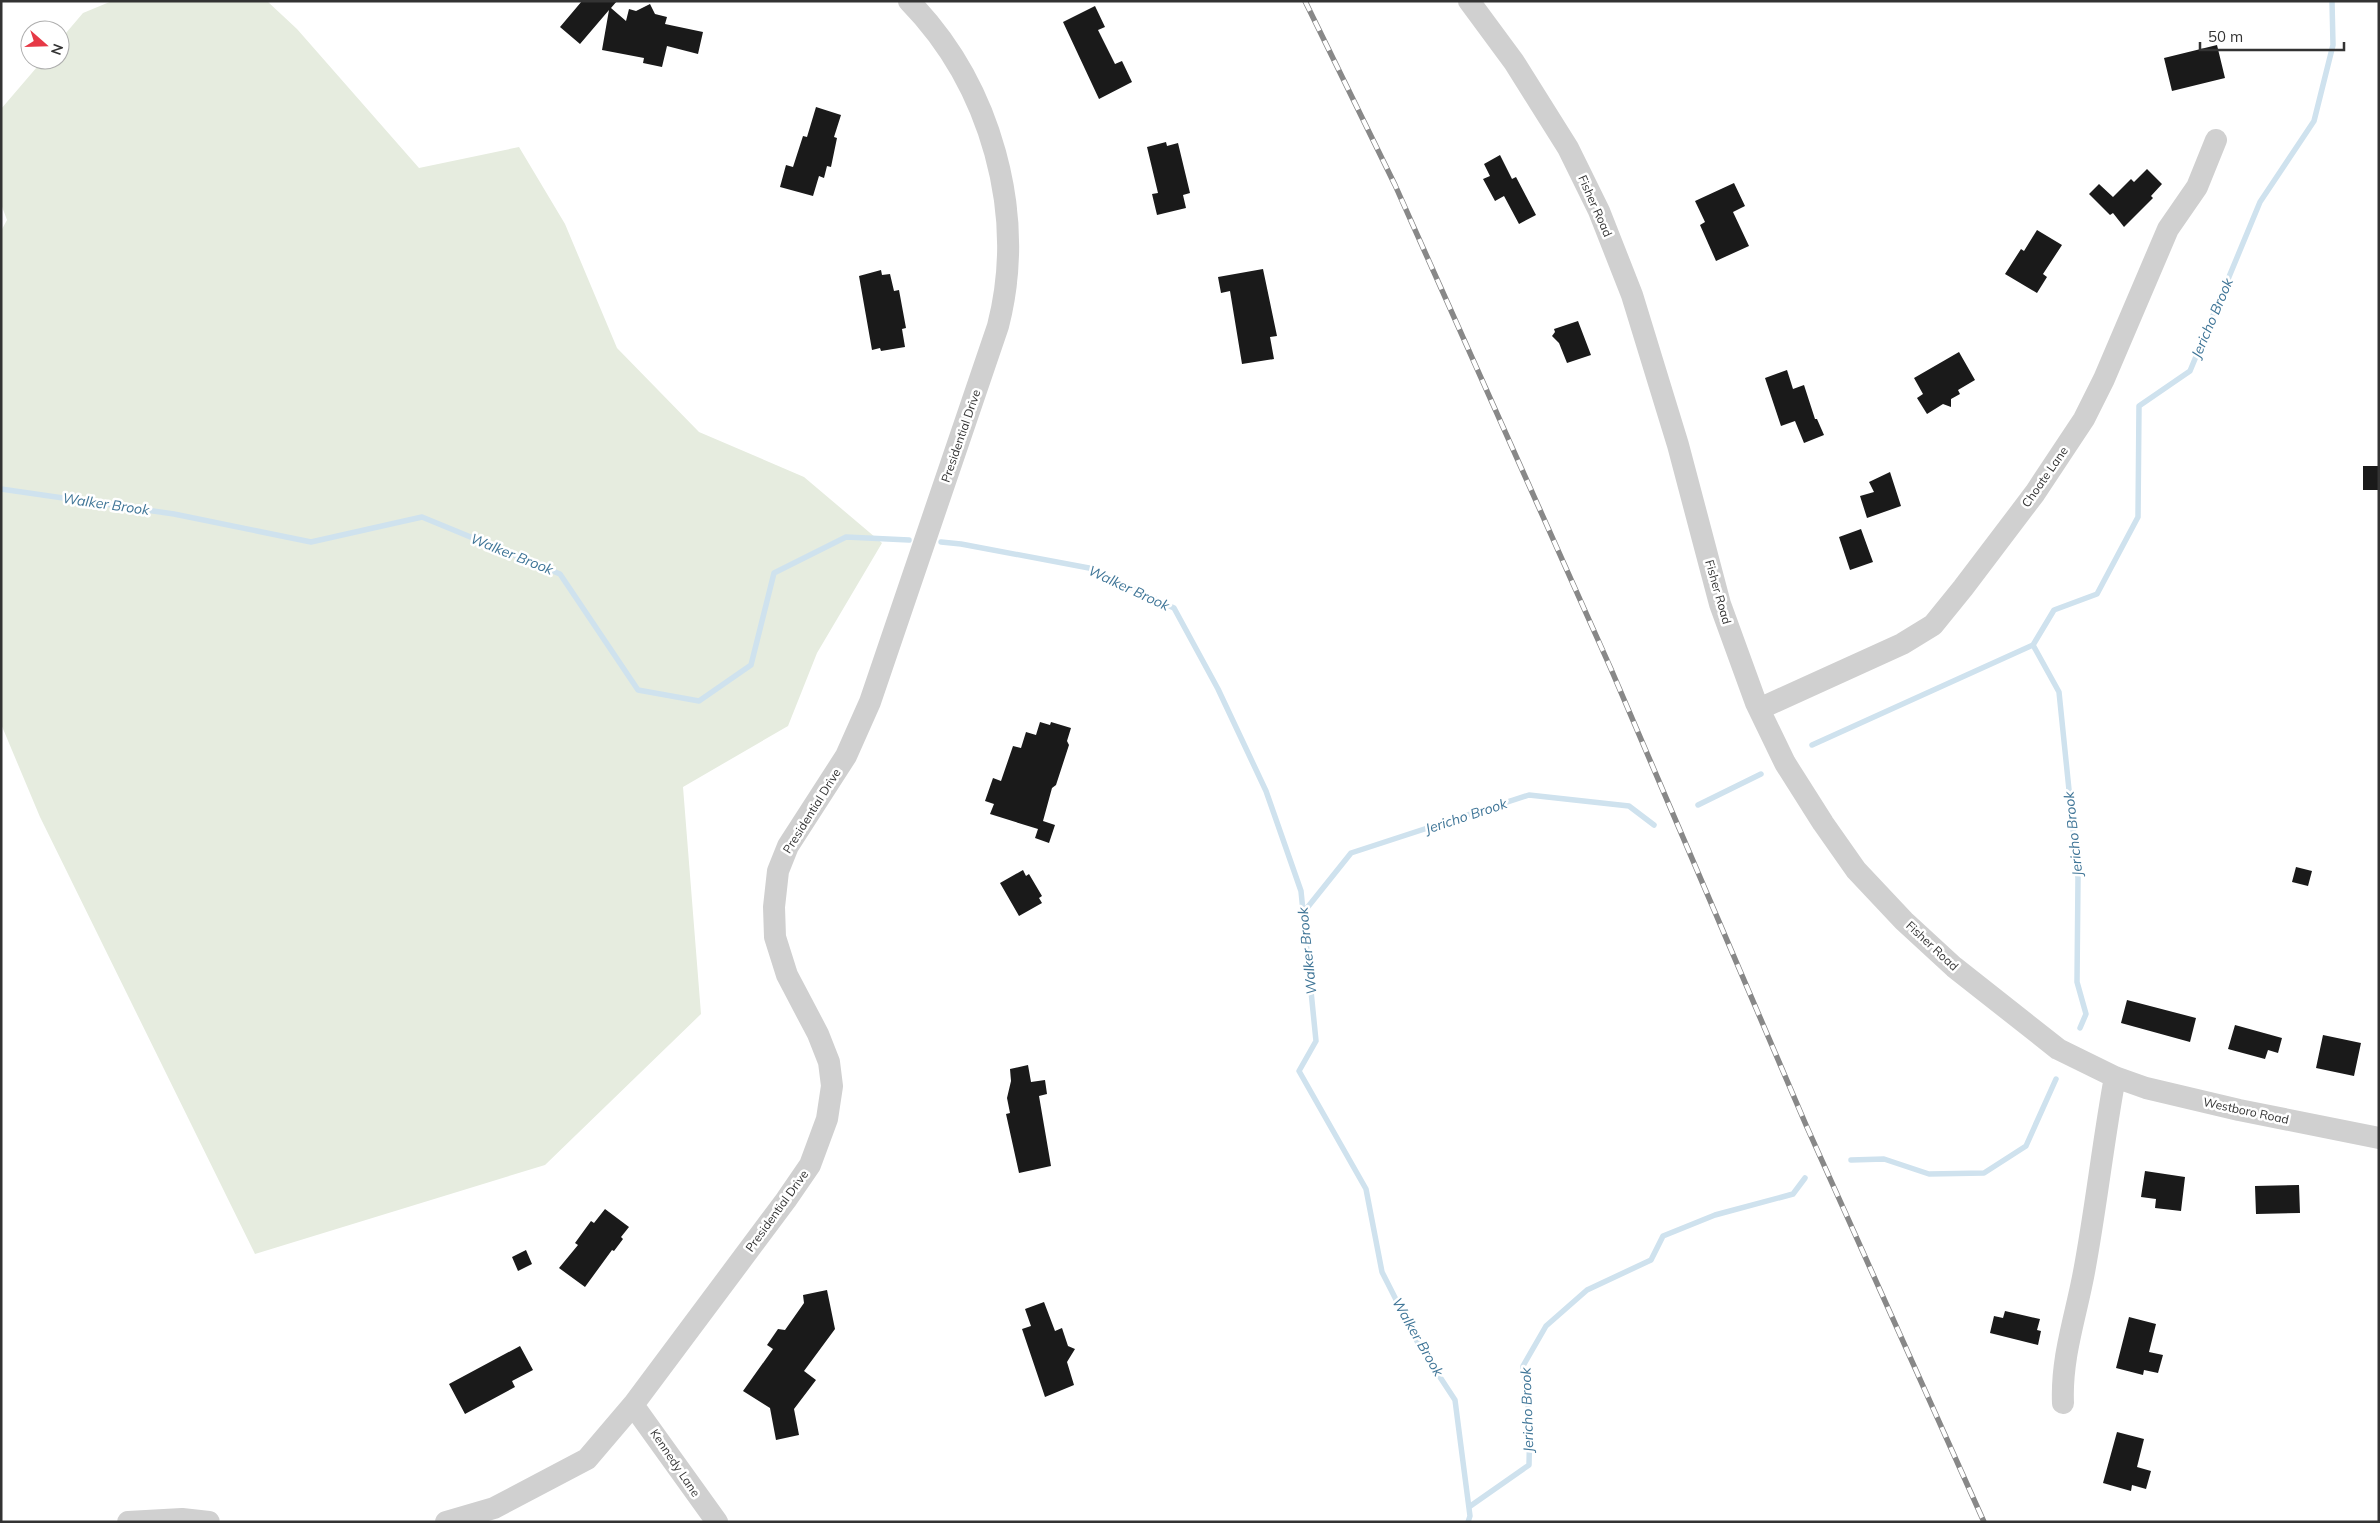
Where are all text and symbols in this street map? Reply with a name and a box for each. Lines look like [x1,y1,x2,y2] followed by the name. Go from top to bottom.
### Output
[20,20,70,70] north arrow
[2200,20,2344,52] scale bar
[2208,27,2243,46] text: 50 m
[47,41,67,57] text: N
[1575,173,1616,239] street label: Fisher Road
[2187,275,2237,362] water label: Jericho Brook
[938,387,983,484] street label: Presidential Drive
[2018,444,2071,510] street label: Choate Lane
[61,489,151,519] water label: Walker Brook
[468,529,557,579] water label: Walker Brook
[1702,558,1735,626] street label: Fisher Road
[1086,561,1173,615] water label: Walker Brook
[779,765,844,856] street label: Presidential Drive
[2060,790,2087,878] water label: Jericho Brook
[1422,794,1510,838] water label: Jericho Brook
[1293,906,1321,995] water label: Walker Brook
[1903,918,1962,974] street label: Fisher Road
[2202,1094,2290,1127] street label: Westboro Road
[742,1167,811,1254] street label: Presidential Drive
[1388,1295,1448,1380] water label: Walker Brook
[1516,1366,1538,1454] water label: Jericho Brook
[647,1426,704,1499] street label: Kennedy Lane

